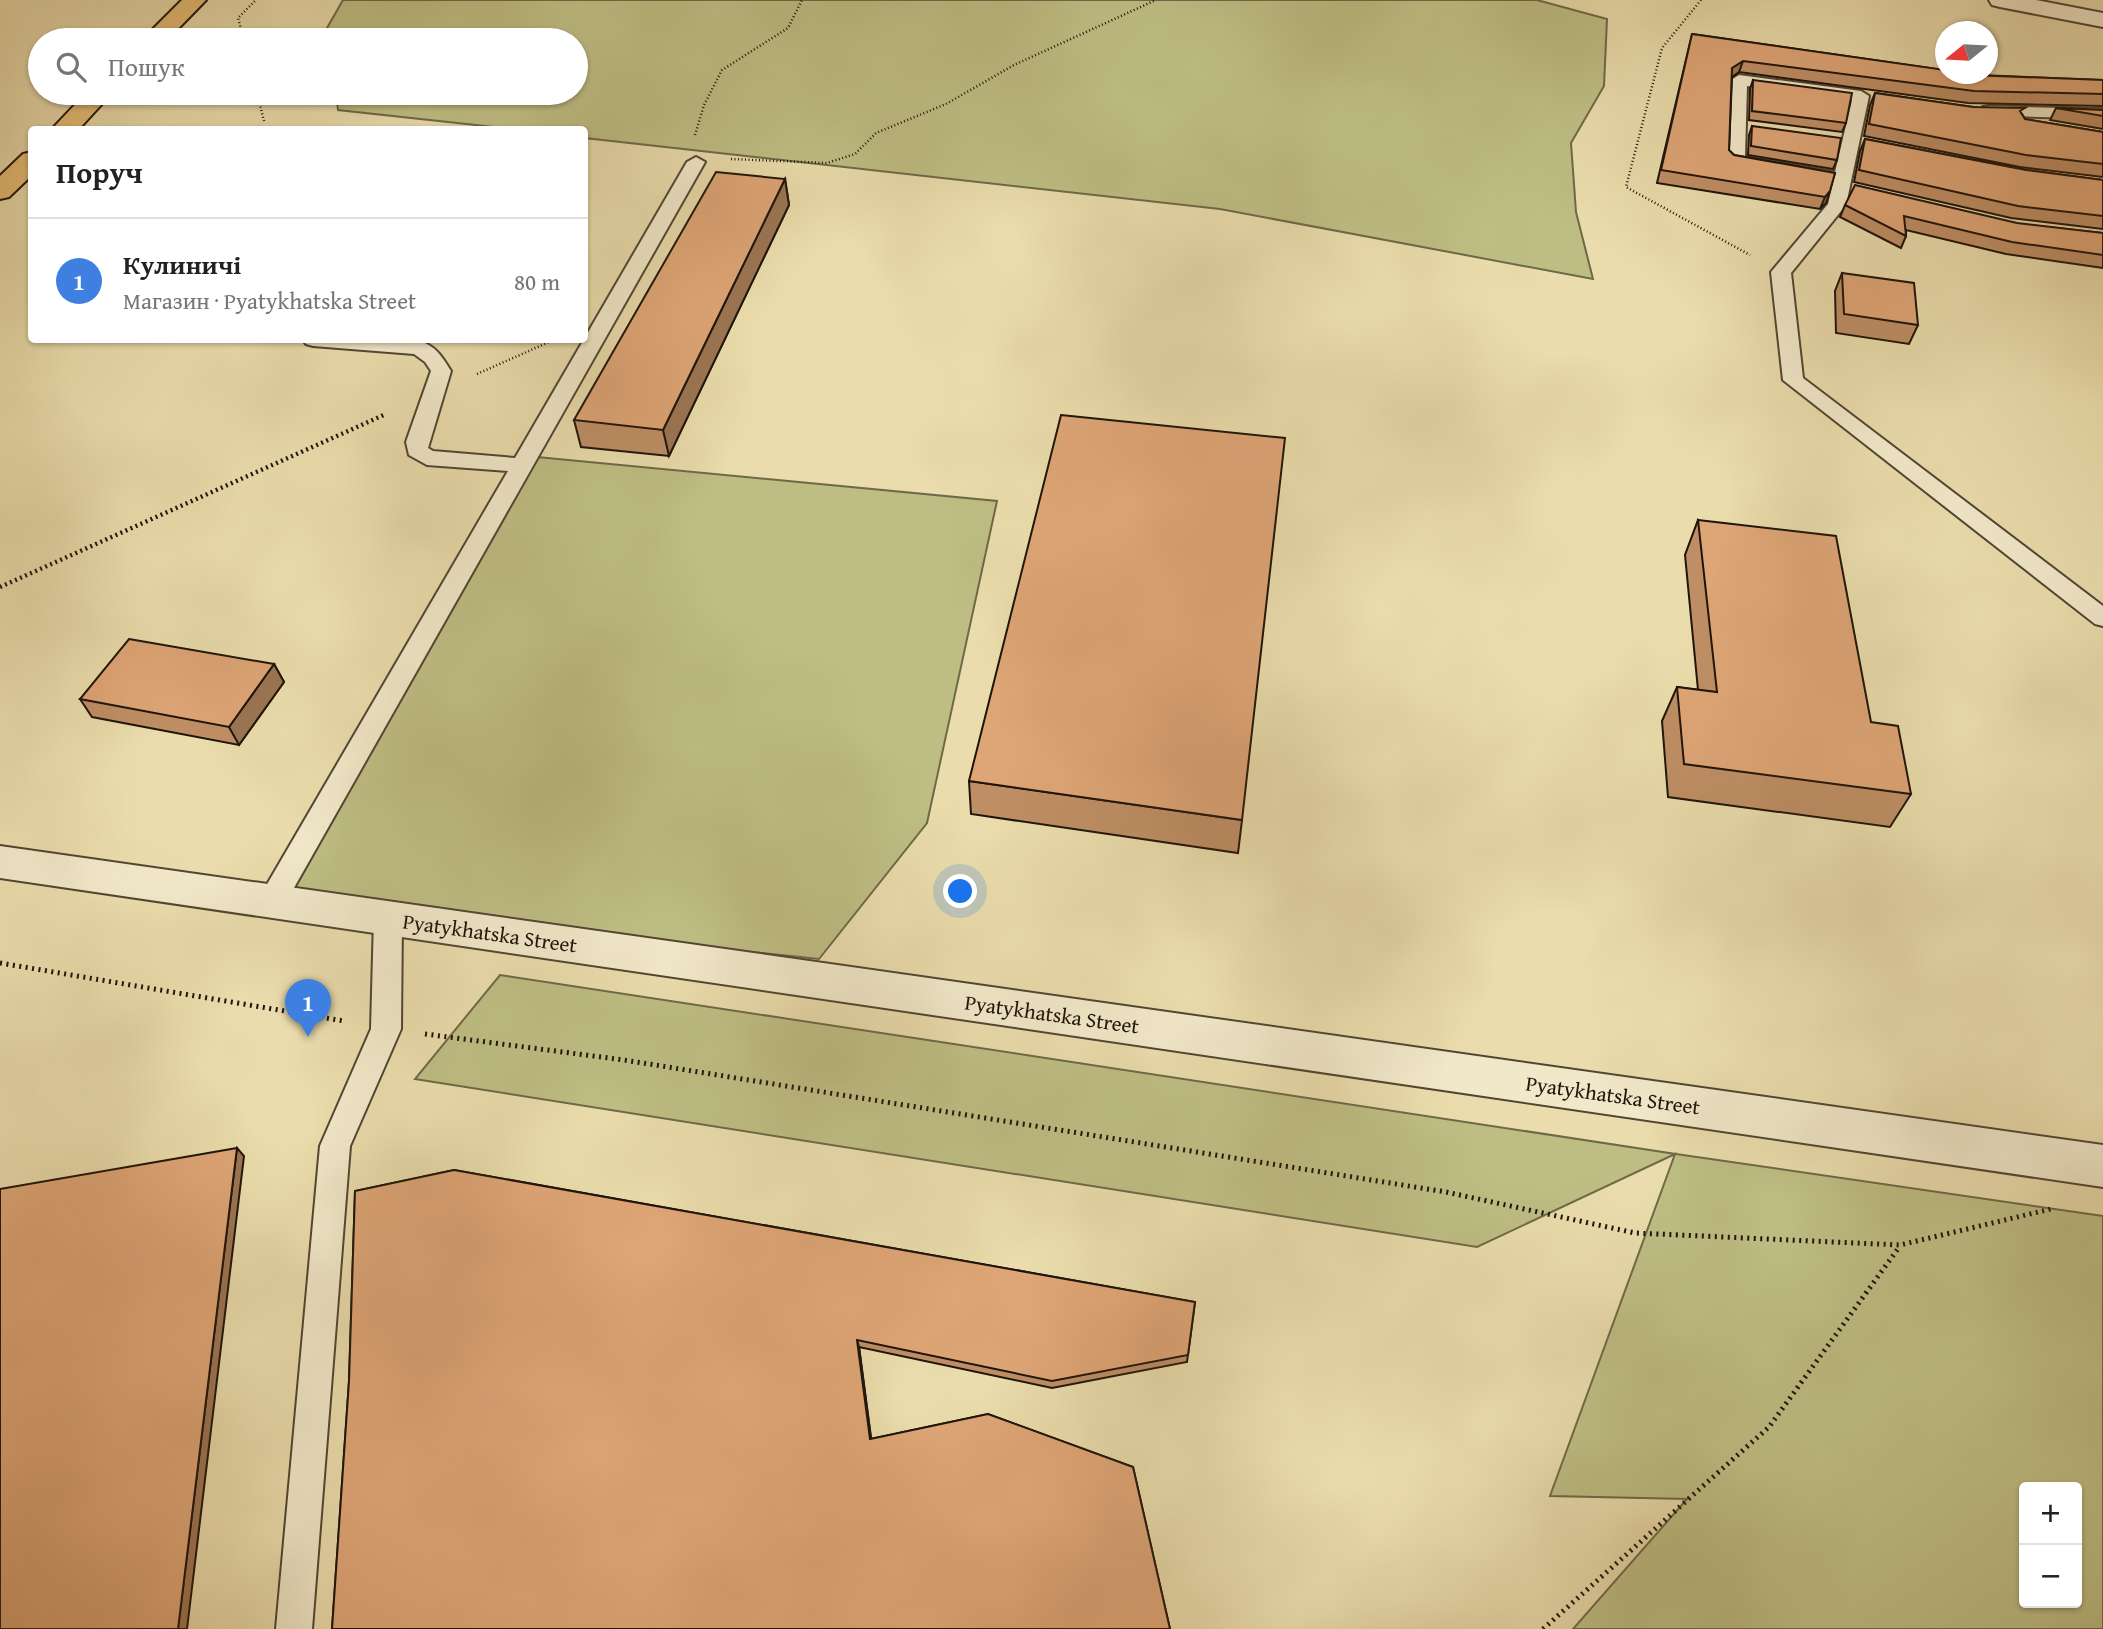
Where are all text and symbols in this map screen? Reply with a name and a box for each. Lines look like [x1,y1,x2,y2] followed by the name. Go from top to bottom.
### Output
[1935,21,1998,84] north arrow
[28,28,588,105] search box
[108,47,185,86] text: Пошук
[52,48,90,86] icon: search
[56,150,143,194] text: Поруч
[123,245,241,284] text: Кулиничі
[73,265,85,298] text: 1
[514,265,560,298] text: 80 m
[123,284,416,317] text: Магазин · Pyatykhatska Street
[943,874,977,908] your location
[401,905,580,961] street label: Pyatykhatska Street
[285,979,331,1037] pin: 1
[963,986,1142,1042] street label: Pyatykhatska Street
[1524,1067,1703,1123] street label: Pyatykhatska Street
[2019,1482,2082,1608] map controls
[2019,1482,2082,1545] button: +
[2019,1545,2082,1608] button: −

